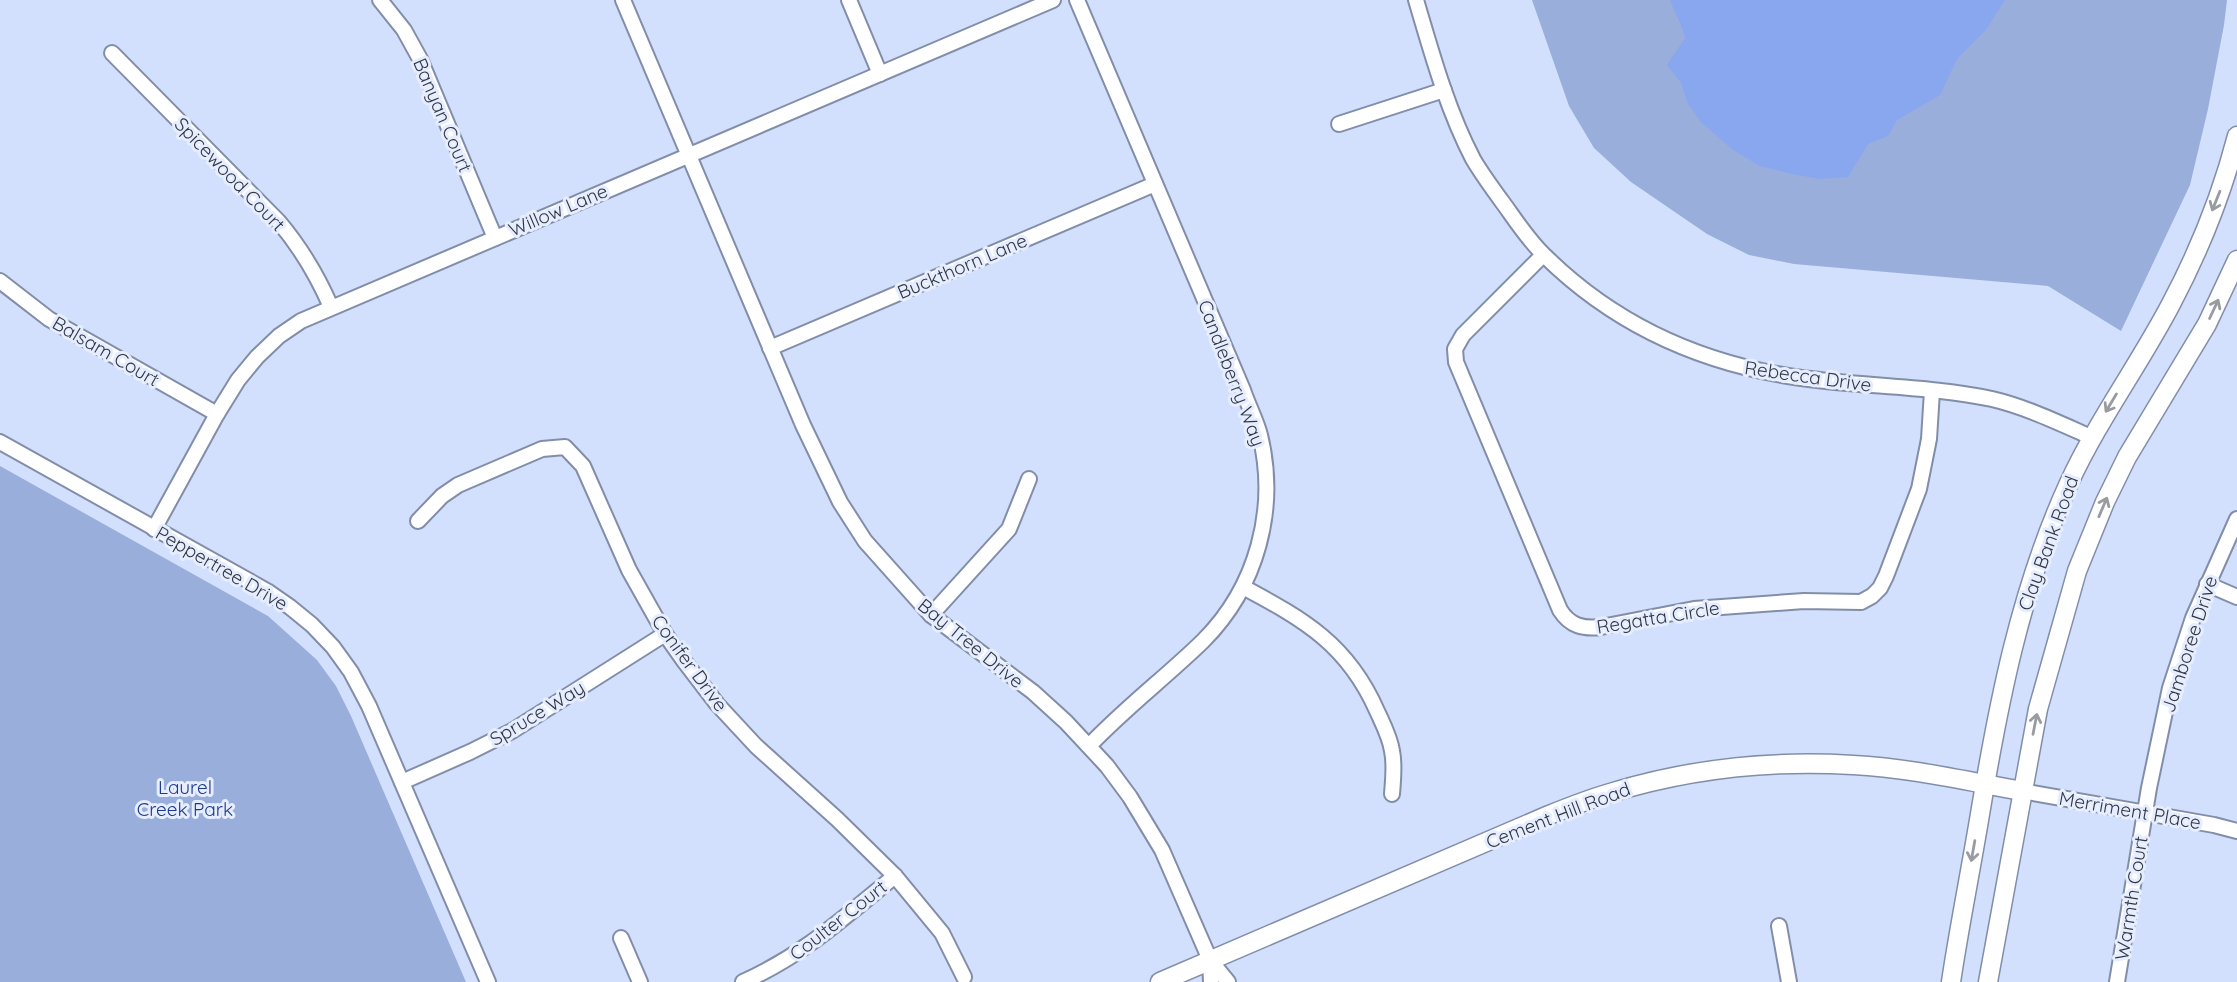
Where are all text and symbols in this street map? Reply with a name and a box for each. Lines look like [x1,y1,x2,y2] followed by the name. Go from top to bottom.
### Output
[408,54,478,176] street label: Banyan Court
[170,112,290,236] street label: Spicewood Court
[505,178,611,242] street label: Willow Lane
[2209,190,2222,212] one-way arrow
[893,228,1031,304] street label: Buckthorn Lane
[1193,296,1271,450] street label: Candleberry Way
[2208,298,2221,320] one-way arrow
[48,311,164,391] street label: Balsam Court
[1743,355,1873,397] street label: Rebecca Drive
[2104,392,2118,412] one-way arrow
[2013,472,2083,614] street label: Clay Bank Road
[2098,497,2111,518] one-way arrow
[152,520,292,616] street label: Peppertree Drive
[2156,573,2222,715] street label: Jamboree Drive
[913,593,1029,693] street label: Bay Tree Drive
[1595,595,1721,639] street label: Regatta Circle
[647,610,733,716] street label: Conifer Drive
[485,675,589,751] street label: Spruce Way
[2029,713,2042,736] one-way arrow
[137,775,233,821] park label: Laurel Creek Park
[1482,776,1634,854] street label: Cement Hill Road
[2057,786,2203,834] street label: Merriment Place
[2109,834,2153,962] street label: Warmth Court
[1966,839,1980,862] one-way arrow
[784,875,892,965] street label: Coulter Court

